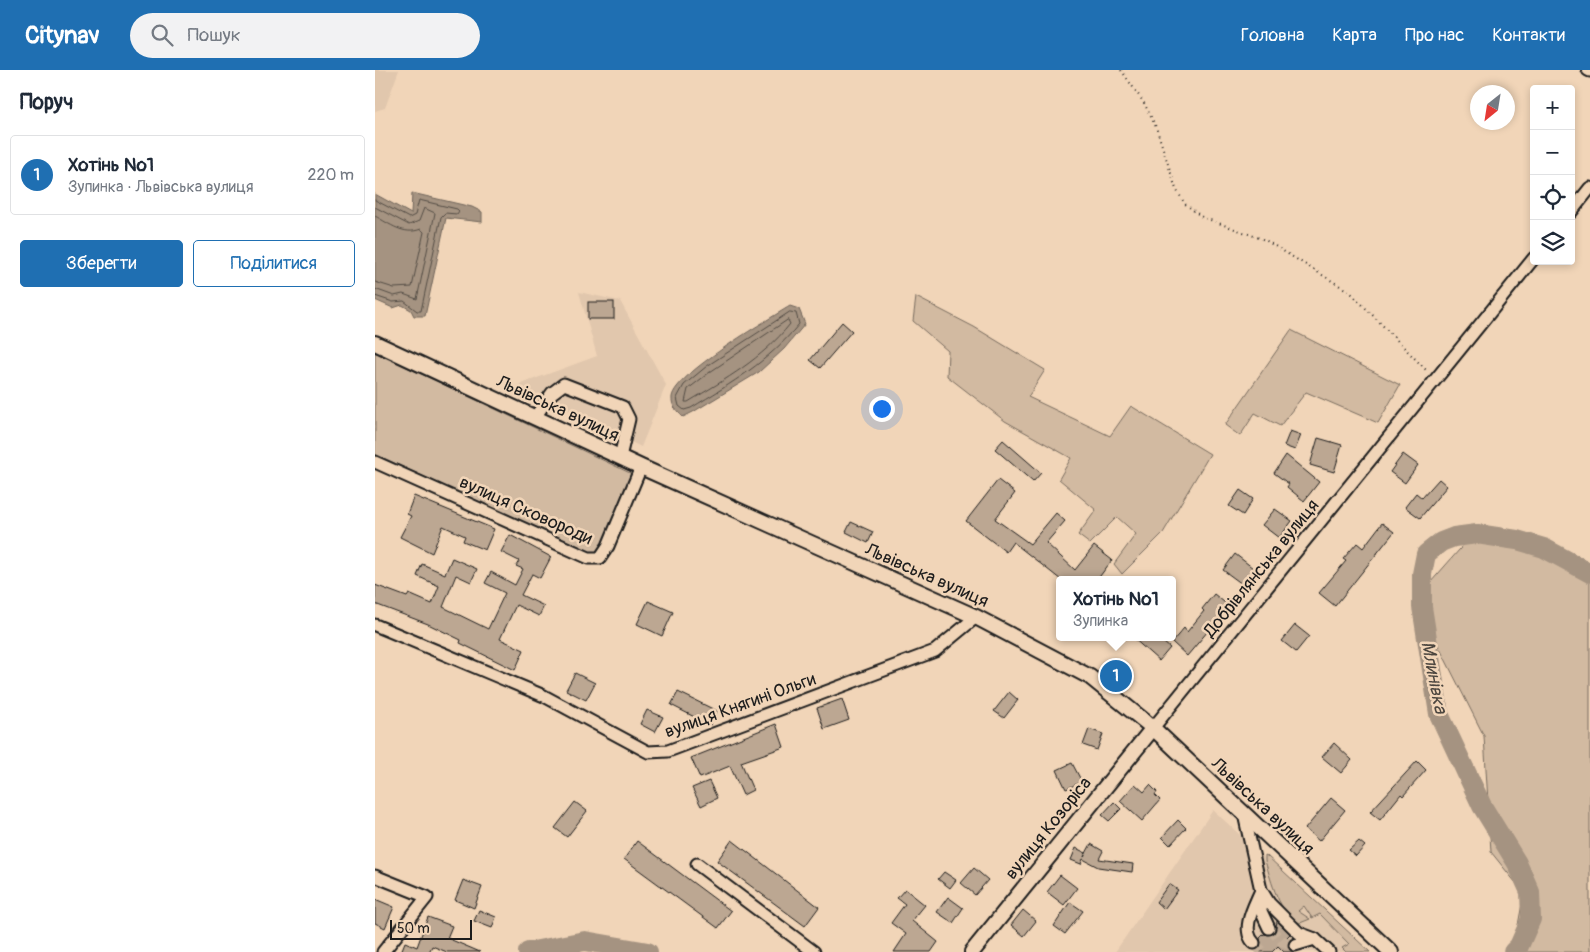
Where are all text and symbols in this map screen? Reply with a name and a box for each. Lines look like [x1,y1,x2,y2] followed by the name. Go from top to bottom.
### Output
[130,13,480,58] search box
[25,21,100,50] text: Citynav
[148,21,176,49] icon: search
[188,23,241,47] text: Пошук
[1241,24,1304,47] text: Головна
[1332,24,1377,47] text: Карта
[1405,24,1464,47] text: Про нас
[1492,24,1565,47] text: Контакти
[1470,85,1515,130] north arrow
[1530,85,1575,265] map controls
[1530,85,1575,130] button: +
[20,89,73,116] text: Поруч
[1530,130,1575,175] button: −
[68,153,154,177] text: Хотінь №1
[34,165,40,185] text: 1
[308,165,354,185] text: 220 m
[1530,175,1575,220] button: locate
[68,177,254,197] text: Зупинка · Львівська вулиця
[1530,220,1575,265] button: layers
[20,240,183,287] button: Зберегти
[193,240,355,287] button: Поділитися
[492,370,623,447] street label: Львівська вулиця
[869,396,895,422] your location
[456,471,596,550] street label: вулиця Сковороди
[1198,495,1324,643] street label: Добрівлянська вулиця
[861,538,992,613] street label: Львівська вулиця
[1056,576,1176,641] popup
[1073,587,1159,611] text: Хотінь №1
[1073,611,1128,631] text: Зупинка
[1415,639,1453,716] water label: Млинівка
[1100,657,1132,695] pin: 1
[662,667,819,743] street label: вулиця Княгині Ольги
[1206,752,1319,860] street label: Львівська вулиця
[1000,772,1097,884] street label: вулиця Козоріса
[390,917,473,940] scale bar
[397,920,430,937] text: 50 m

